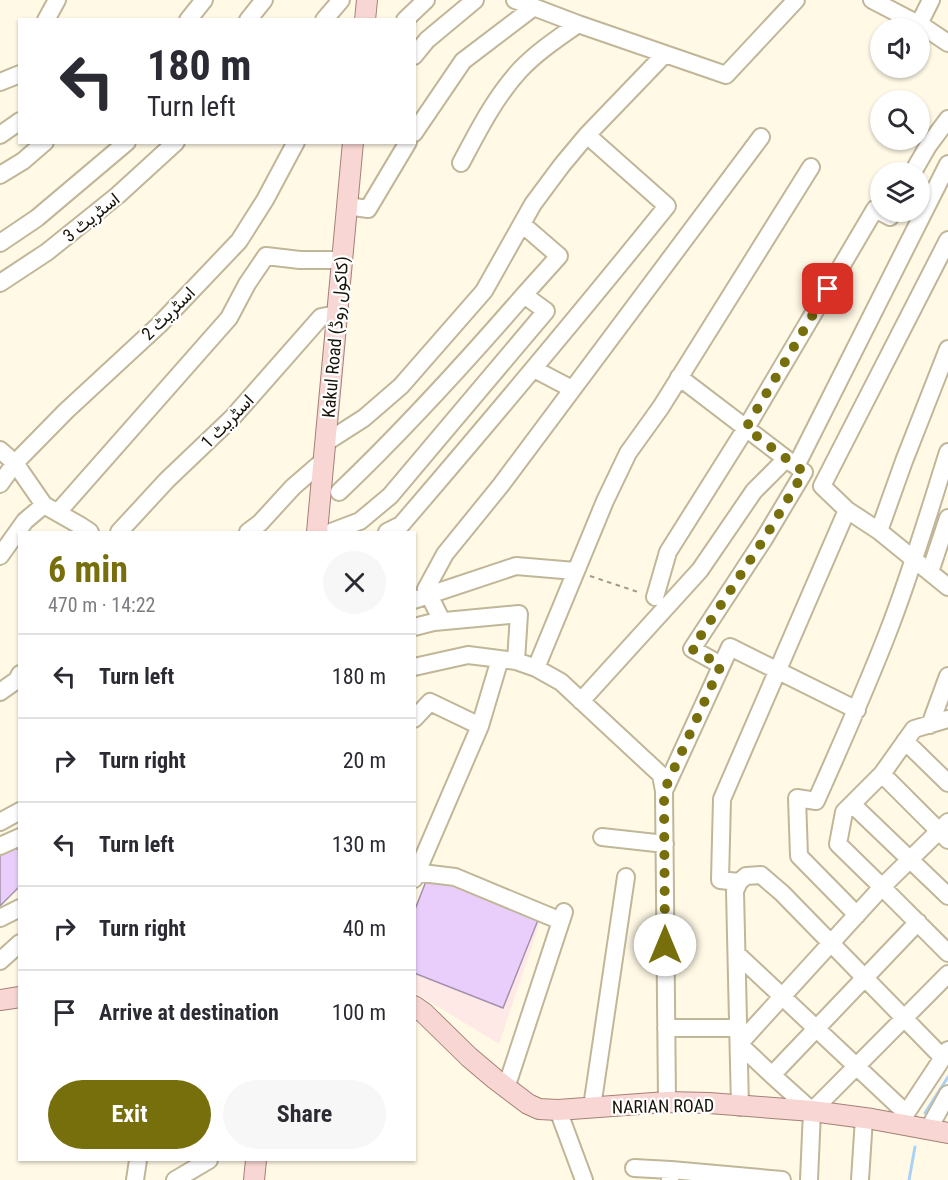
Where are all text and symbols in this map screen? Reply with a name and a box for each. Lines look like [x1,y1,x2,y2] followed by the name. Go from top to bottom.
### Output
[870,18,930,222] map controls
[870,18,930,78] button: sound
[147,41,252,90] text: 180 m
[48,42,126,120] icon: left
[870,90,930,150] button: search
[147,91,236,123] text: Turn left
[870,162,930,222] button: layers
[58,188,124,247] street label: اسٹریٹ 3
[317,255,354,419] street label: Kakul Road (کاکول روڈ)
[802,263,853,314] pin
[811,272,844,305] icon: arrive
[137,282,200,345] street label: اسٹریٹ 2
[196,390,258,453] street label: اسٹریٹ 1
[48,549,128,591] text: 6 min
[323,551,386,614] button: close
[48,593,155,617] text: 470 m · 14:22
[48,660,81,693] icon: left
[99,664,174,689] text: Turn left
[332,664,386,689] text: 180 m
[48,744,81,777] icon: right
[99,748,186,773] text: Turn right
[343,748,386,773] text: 20 m
[48,828,81,861] icon: left
[99,832,174,857] text: Turn left
[332,832,386,857] text: 130 m
[48,912,81,945] icon: right
[633,913,697,977] position arrow
[99,916,186,941] text: Turn right
[343,916,386,941] text: 40 m
[48,996,81,1029] icon: arrive
[99,1000,279,1025] text: Arrive at destination
[332,1000,386,1025] text: 100 m
[48,1080,211,1149] button: Exit
[223,1080,386,1149] button: Share
[612,1095,714,1117] street label: NARIAN ROAD

